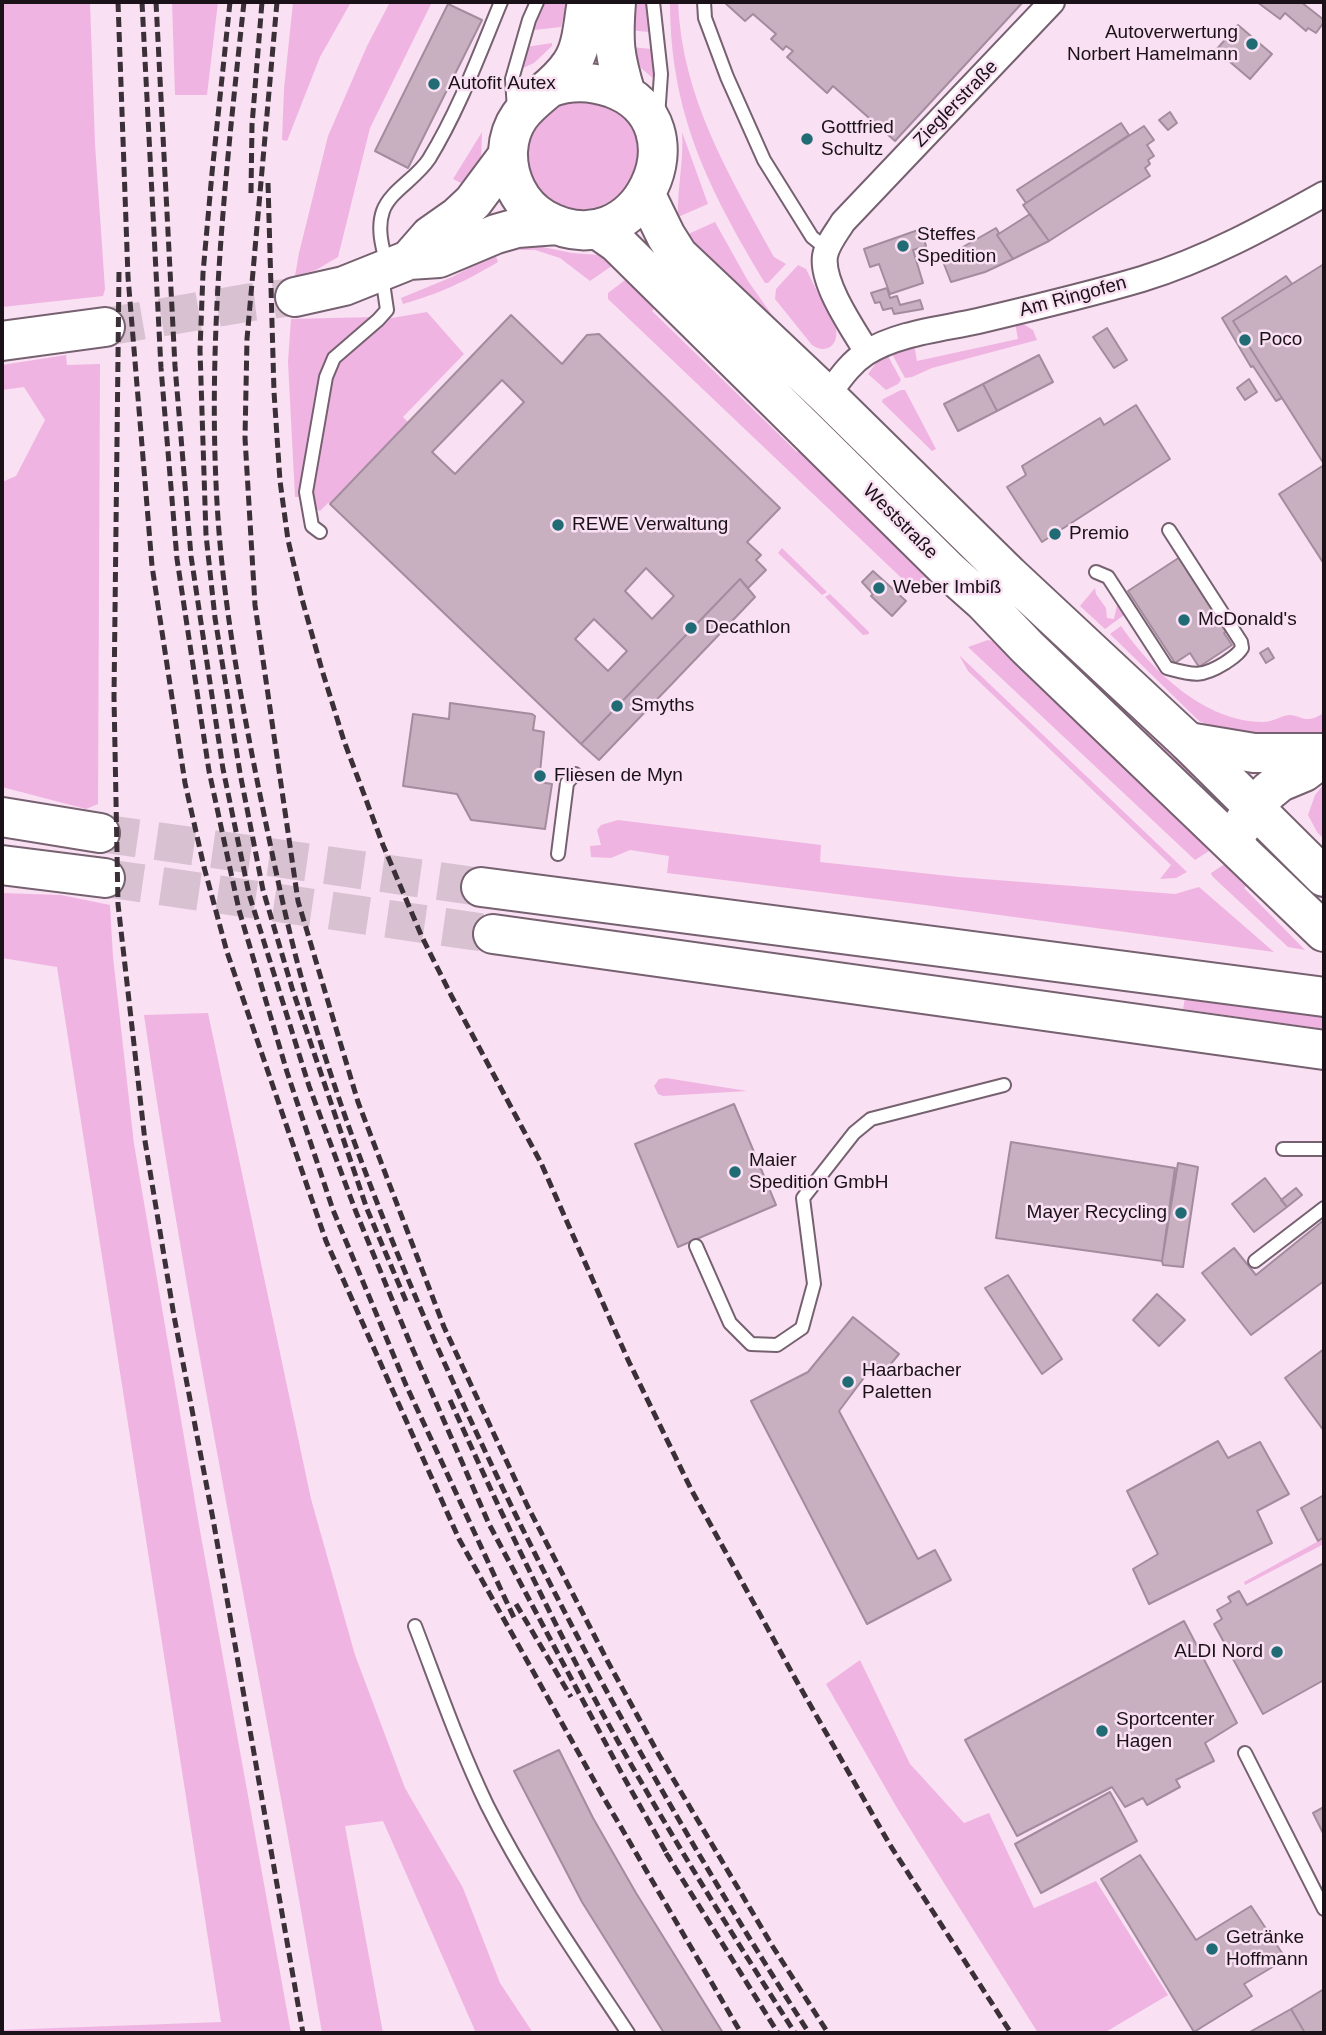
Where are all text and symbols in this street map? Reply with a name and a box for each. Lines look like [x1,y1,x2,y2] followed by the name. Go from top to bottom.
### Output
[1067,22,1238,66] place label: Autoverwertung Norbert Hamelmann
[1244,36,1260,52] marker: Autoverwertung Norbert Hamelmann
[909,56,1003,152] street label: Zieglerstraße
[448,73,556,95] place label: Autofit Autex
[426,76,442,92] marker: Autofit Autex
[821,117,894,161] place label: Gottfried Schultz
[799,131,815,147] marker: Gottfried Schultz
[917,224,996,268] place label: Steffes Spedition
[895,238,911,254] marker: Steffes Spedition
[1017,272,1129,322] street label: Am Ringofen
[1259,329,1302,351] place label: Poco
[1237,332,1253,348] marker: Poco
[858,480,942,564] street label: Weststraße
[572,514,728,536] place label: REWE Verwaltung
[550,517,566,533] marker: REWE Verwaltung
[1069,523,1129,545] place label: Premio
[1047,526,1063,542] marker: Premio
[893,577,1001,599] place label: Weber Imbiß
[871,580,887,596] marker: Weber Imbiß
[1198,609,1297,631] place label: McDonald's
[1176,612,1192,628] marker: McDonald's
[705,617,791,639] place label: Decathlon
[683,620,699,636] marker: Decathlon
[631,695,694,717] place label: Smyths
[609,698,625,714] marker: Smyths
[554,765,683,787] place label: Fliesen de Myn
[532,768,548,784] marker: Fliesen de Myn
[749,1150,888,1194] place label: Maier Spedition GmbH
[727,1164,743,1180] marker: Maier Spedition GmbH
[1027,1202,1167,1224] place label: Mayer Recycling
[1173,1205,1189,1221] marker: Mayer Recycling
[862,1360,961,1404] place label: Haarbacher Paletten
[840,1374,856,1390] marker: Haarbacher Paletten
[1174,1641,1263,1663] place label: ALDI Nord
[1269,1644,1285,1660] marker: ALDI Nord
[1116,1709,1214,1753] place label: Sportcenter Hagen
[1094,1723,1110,1739] marker: Sportcenter Hagen
[1226,1927,1308,1971] place label: Getränke Hoffmann
[1204,1941,1220,1957] marker: Getränke Hoffmann

